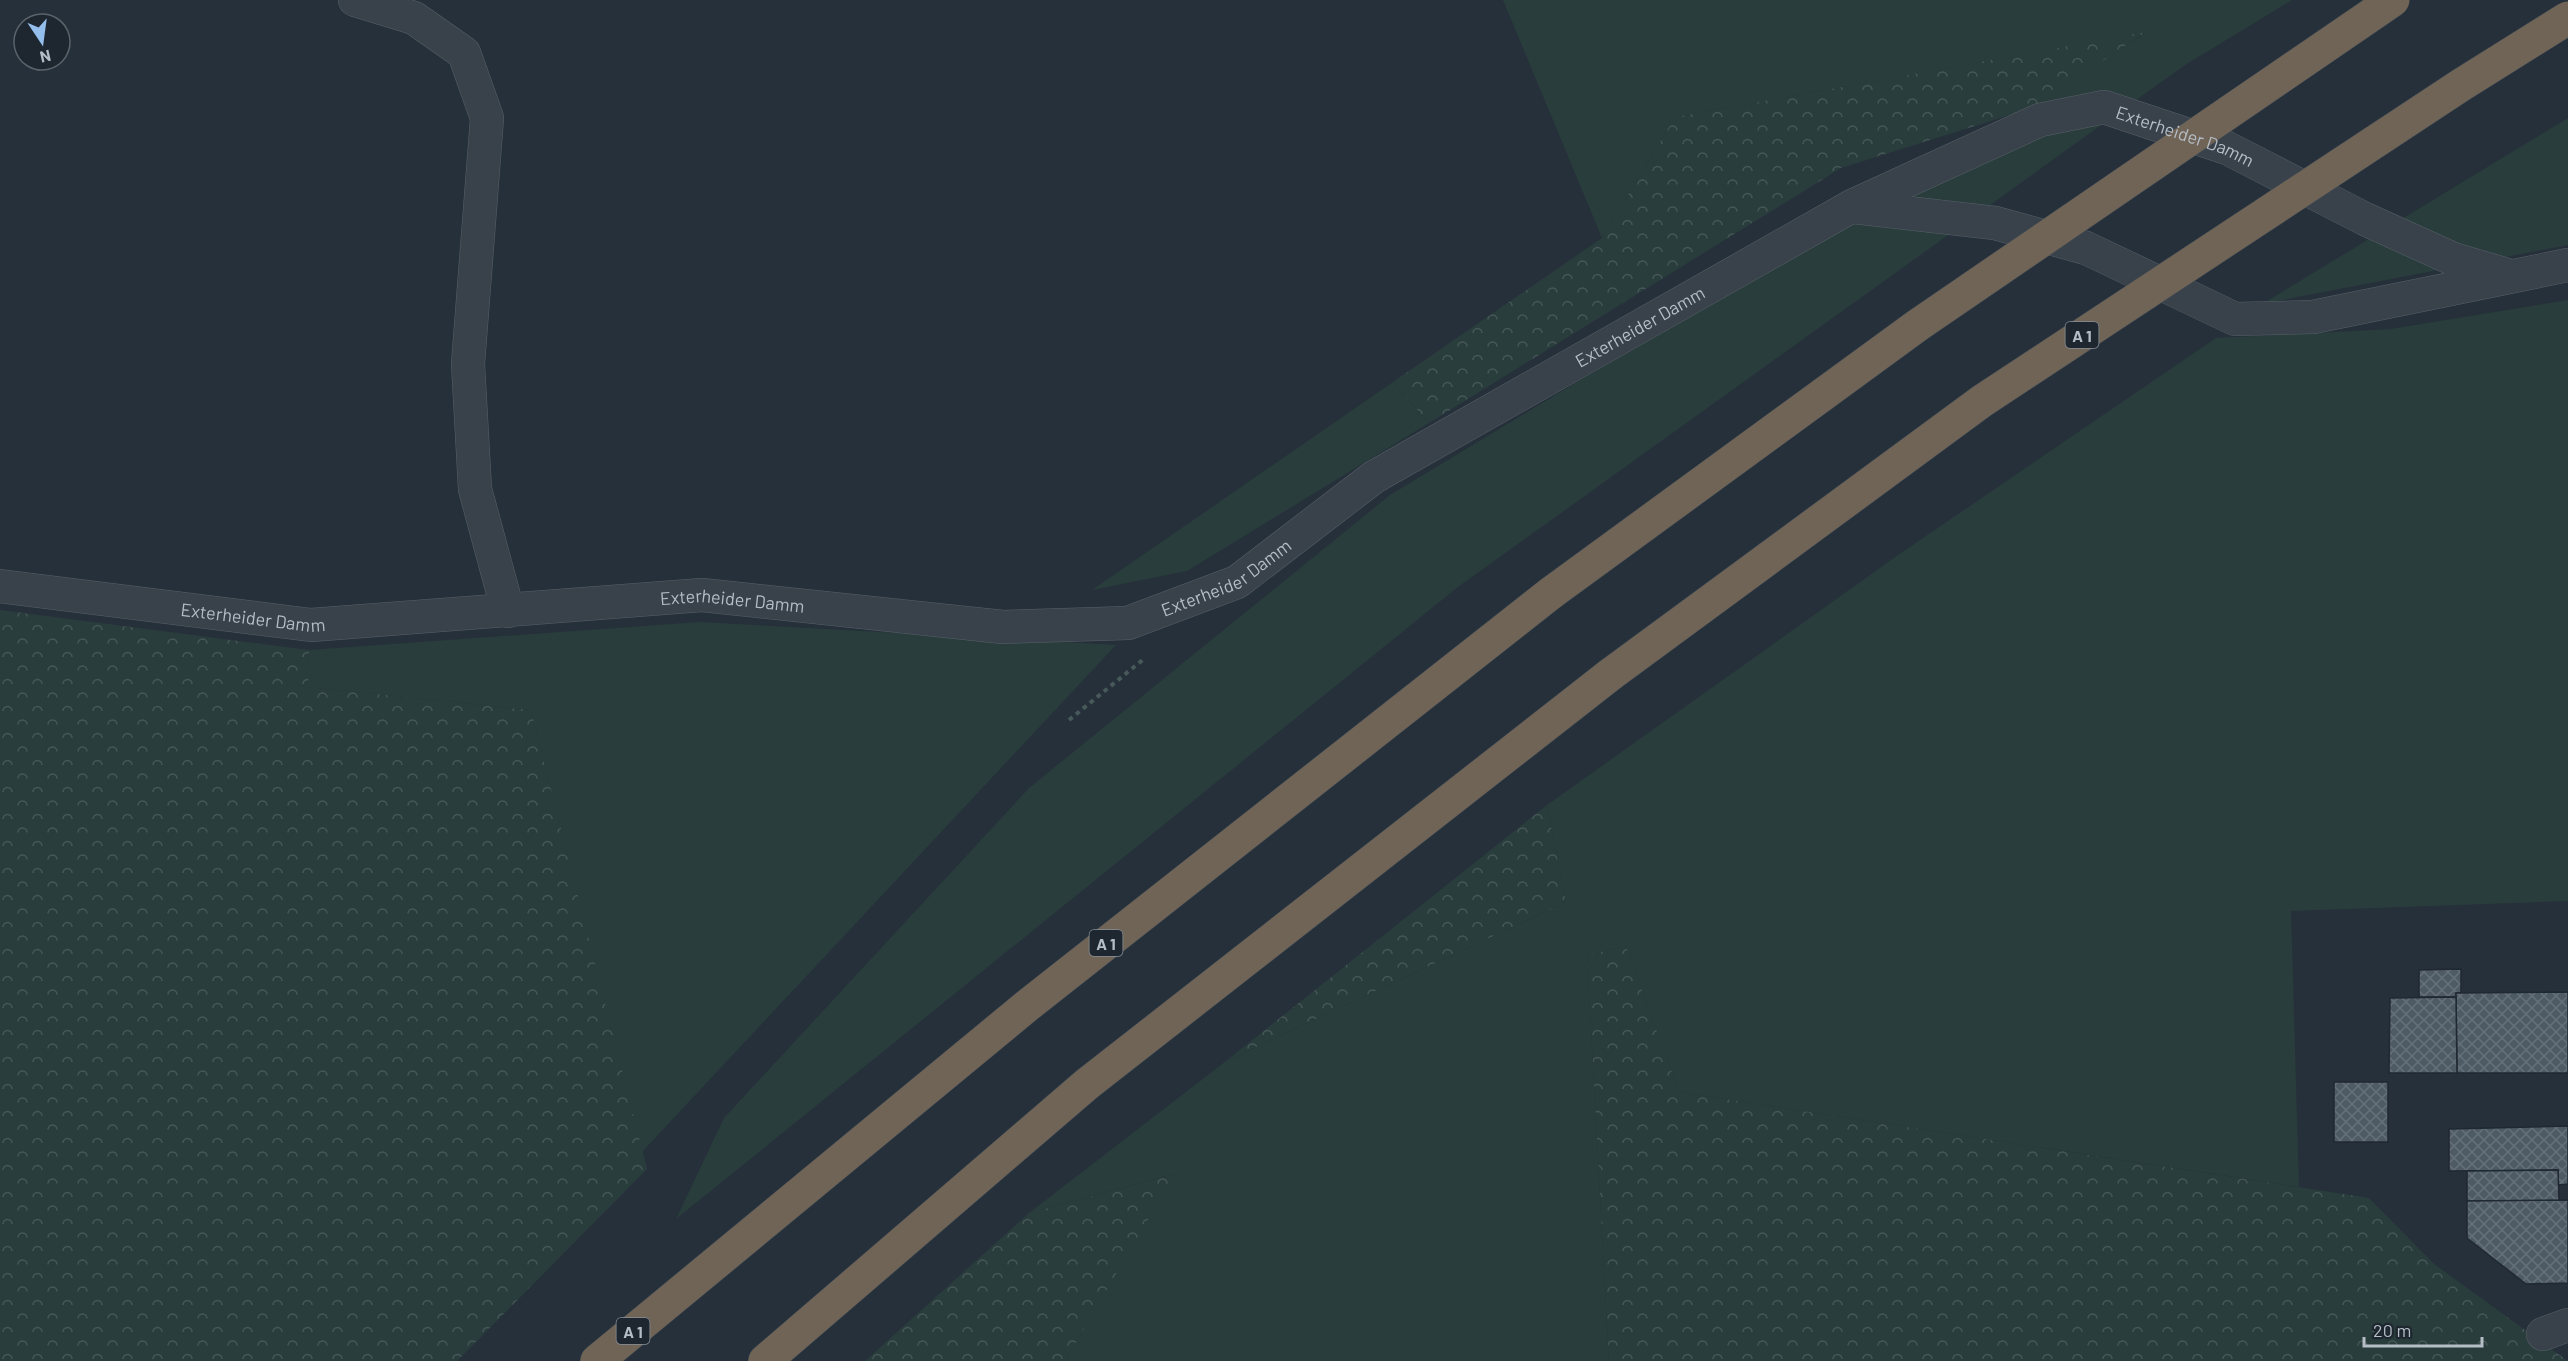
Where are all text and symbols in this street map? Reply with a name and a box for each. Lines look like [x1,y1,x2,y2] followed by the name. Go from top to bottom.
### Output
[12,12,72,72] north arrow
[38,47,53,68] text: N
[2113,101,2258,171] street label: Exterheider Damm
[1571,281,1708,372] street label: Exterheider Damm
[2066,322,2098,348] road number: A 1
[1158,534,1295,621] street label: Exterheider Damm
[659,584,806,617] street label: Exterheider Damm
[180,598,326,636] street label: Exterheider Damm
[1090,930,1122,956] road number: A 1
[2364,1310,2482,1348] scale bar
[616,1318,650,1344] road number: A 1
[2373,1319,2411,1341] text: 20 m

